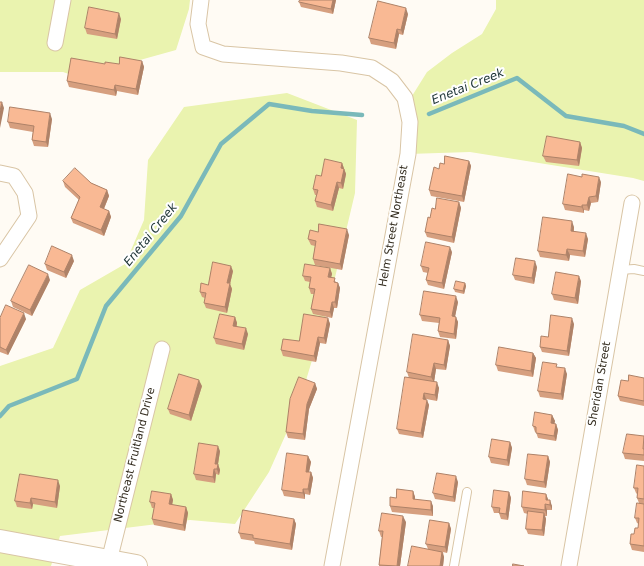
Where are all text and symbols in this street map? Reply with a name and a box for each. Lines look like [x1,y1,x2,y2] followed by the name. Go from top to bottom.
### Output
[430,66,506,108] water label: Enetai Creek
[377,164,411,288] street label: Helm Street Northeast
[121,201,181,269] water label: Enetai Creek
[586,341,614,427] street label: Sheridan Street
[112,386,158,524] street label: Northeast Fruitland Drive

